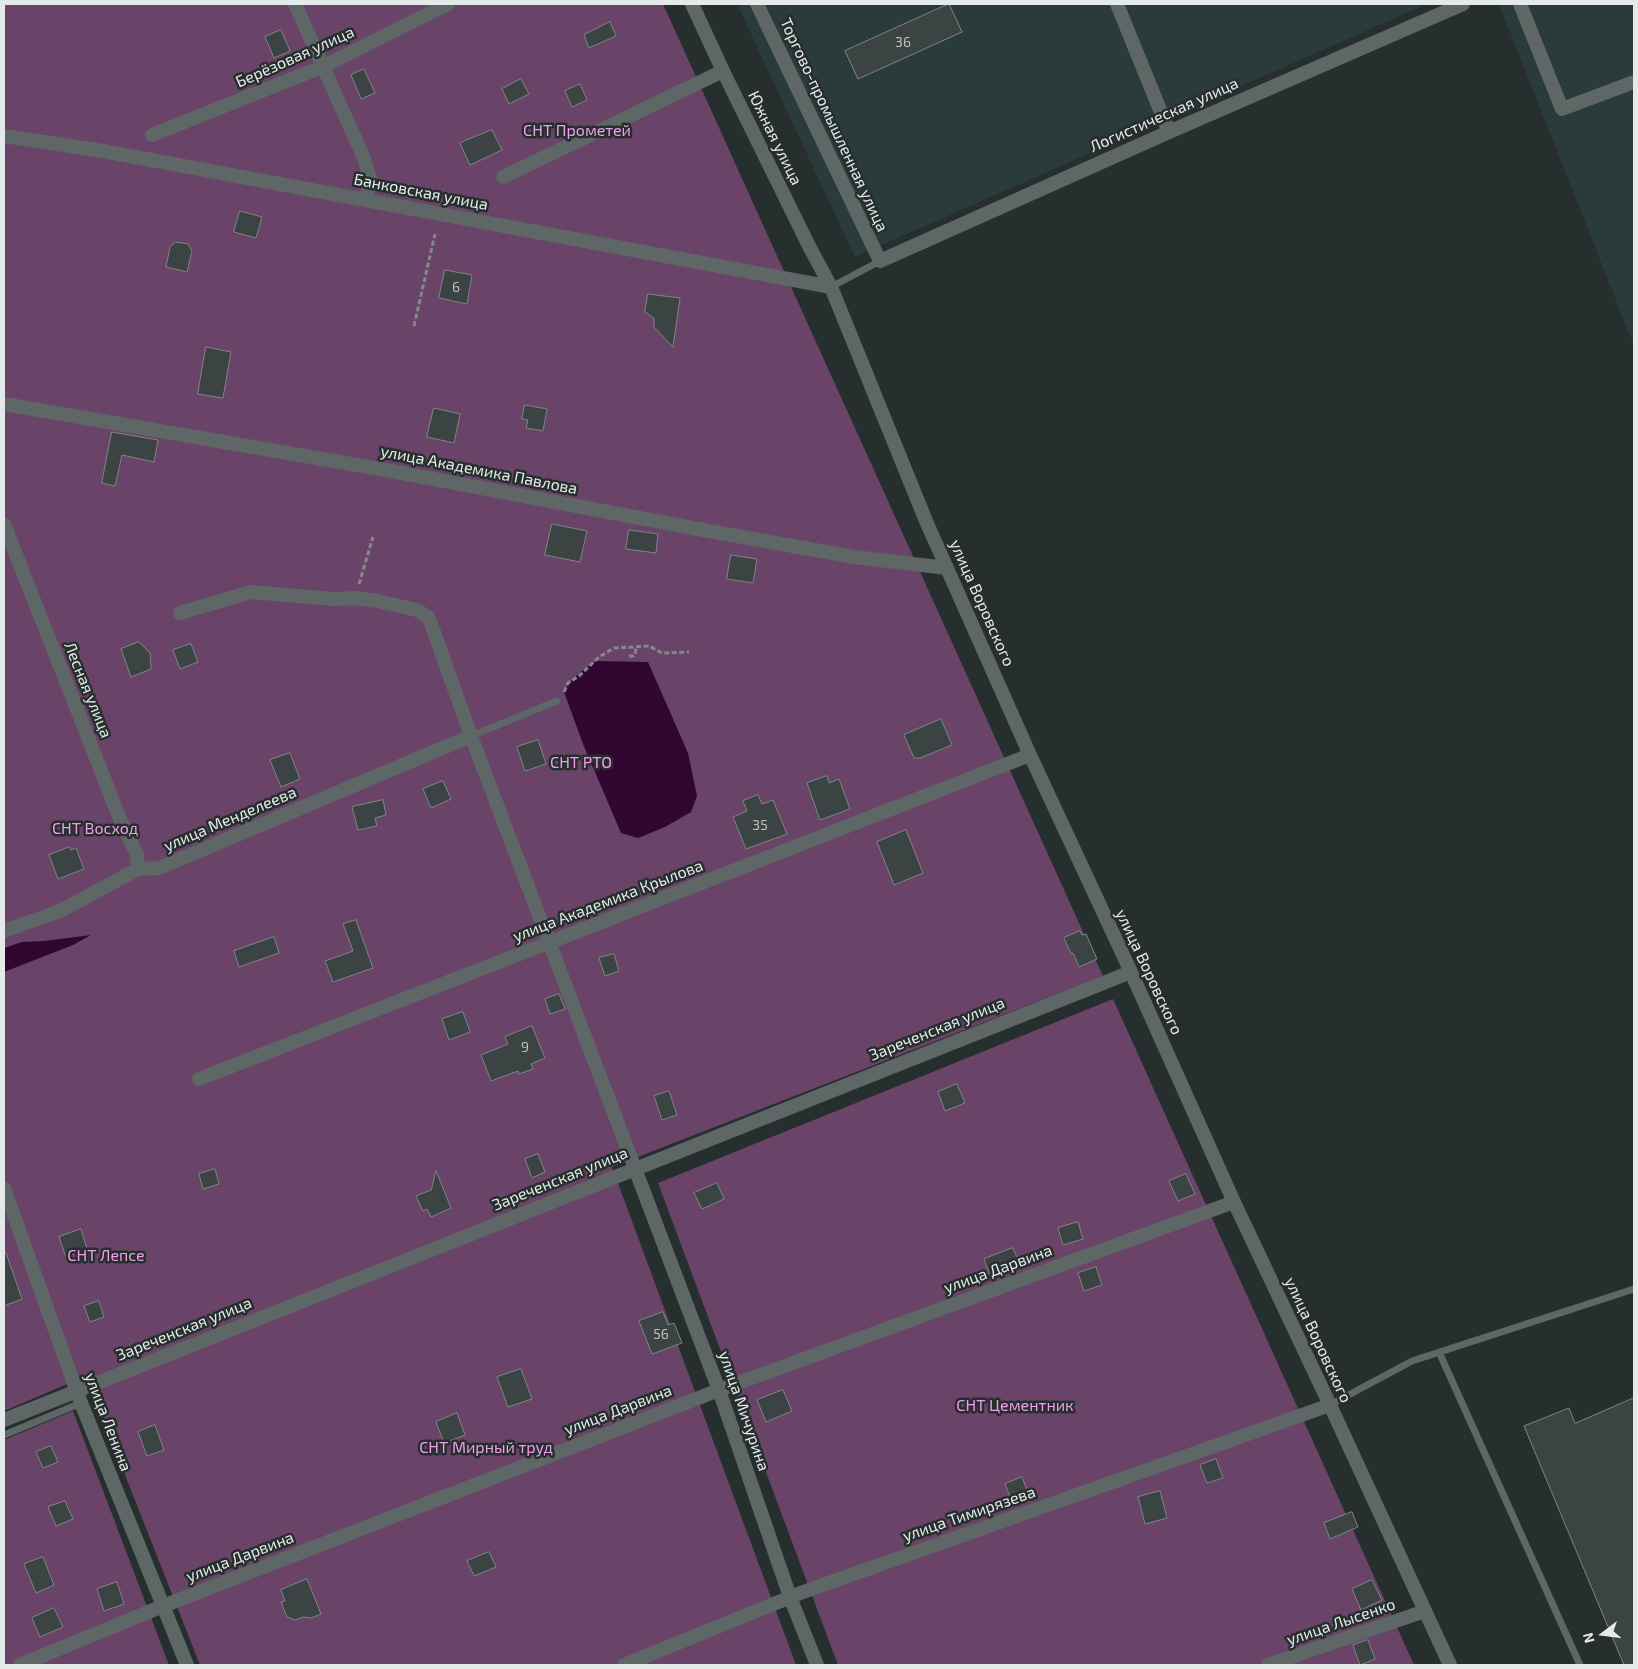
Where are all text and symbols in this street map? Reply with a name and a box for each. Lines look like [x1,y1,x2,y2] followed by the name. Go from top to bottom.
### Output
[776,15,892,235] street label: Торгово-промышленная улица
[233,22,357,92] street label: Берёзовая улица
[895,34,911,50] house number: 36
[1087,74,1241,156] street label: Логистическая улица
[744,88,806,188] street label: Южная улица
[523,121,631,141] park label: СНТ Прометей
[352,170,490,214] street label: Банковская улица
[452,279,460,295] house number: 6
[379,441,579,499] street label: улица Академика Павлова
[945,537,1019,669] street label: улица Воровского
[60,639,116,741] street label: Лесная улица
[550,753,612,773] park label: СНТ РТО
[161,782,299,856] street label: улица Менделеева
[752,817,768,833] house number: 35
[52,819,138,839] park label: СНТ Восход
[510,856,706,946] street label: улица Академика Крылова
[1111,906,1187,1038] street label: улица Воровского
[867,993,1007,1065] street label: Зареченская улица
[521,1039,529,1055] house number: 9
[490,1143,630,1215] street label: Зареченская улица
[941,1241,1055,1297] street label: улица Дарвина
[67,1246,145,1266] park label: СНТ Лепсе
[1280,1274,1356,1406] street label: улица Воровского
[114,1293,254,1365] street label: Зареченская улица
[653,1326,669,1342] house number: 56
[714,1349,774,1473] street label: улица Мичурина
[80,1370,136,1474] street label: улица Ленина
[561,1381,675,1439] street label: улица Дарвина
[956,1396,1074,1416] park label: СНТ Цементник
[419,1438,553,1458] park label: СНТ Мирный труд
[900,1482,1038,1546] street label: улица Тимирязева
[183,1528,297,1586] street label: улица Дарвина
[1284,1594,1398,1650] street label: улица Лысенко
[1578,1609,1628,1659] north arrow
[1579,1631,1598,1645] text: N

